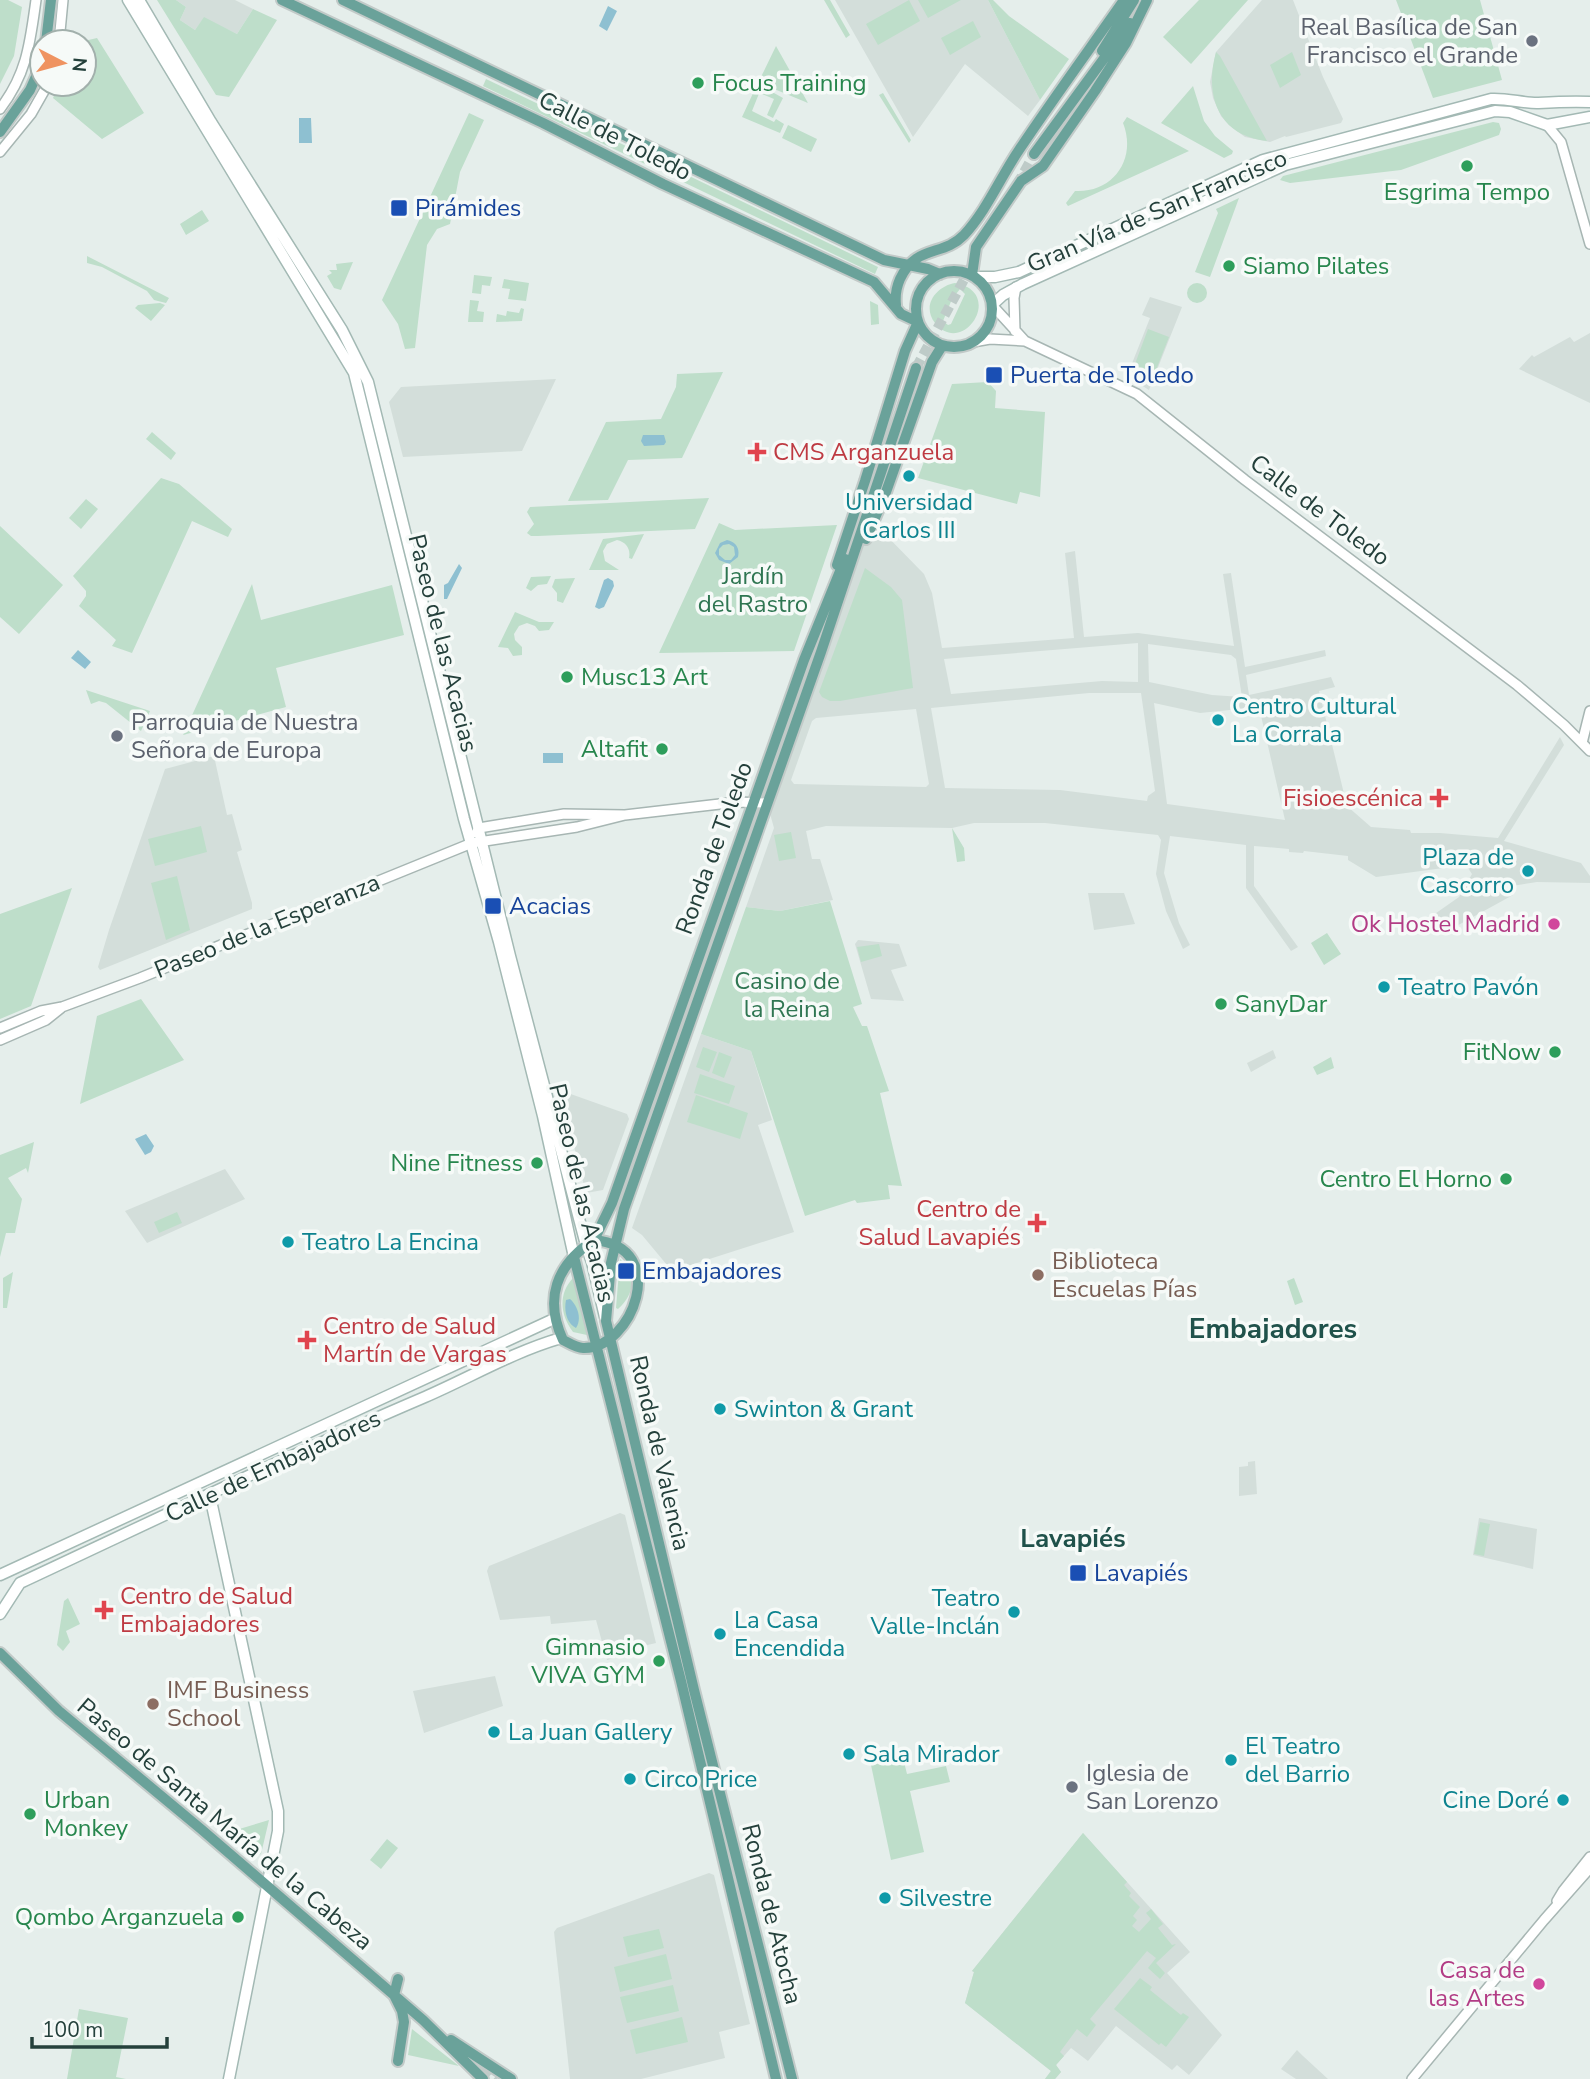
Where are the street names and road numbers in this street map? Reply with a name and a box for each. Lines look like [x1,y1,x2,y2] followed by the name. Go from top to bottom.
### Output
[533,84,697,188] street label: Calle de Toledo
[1022,142,1292,280] street label: Gran Vía de San Francisco
[1243,447,1397,573] street label: Calle de Toledo
[400,531,486,755] street label: Paseo de las Acacias
[668,757,760,939] street label: Ronda de Toledo
[149,866,385,986] street label: Paseo de la Esperanza
[541,1080,623,1306] street label: Paseo de las Acacias
[622,1352,698,1554] street label: Ronda de Valencia
[160,1402,386,1530] street label: Calle de Embajadores
[70,1691,380,1957] street label: Paseo de Santa María de la Cabeza
[734,1820,810,2008] street label: Ronda de Atocha

